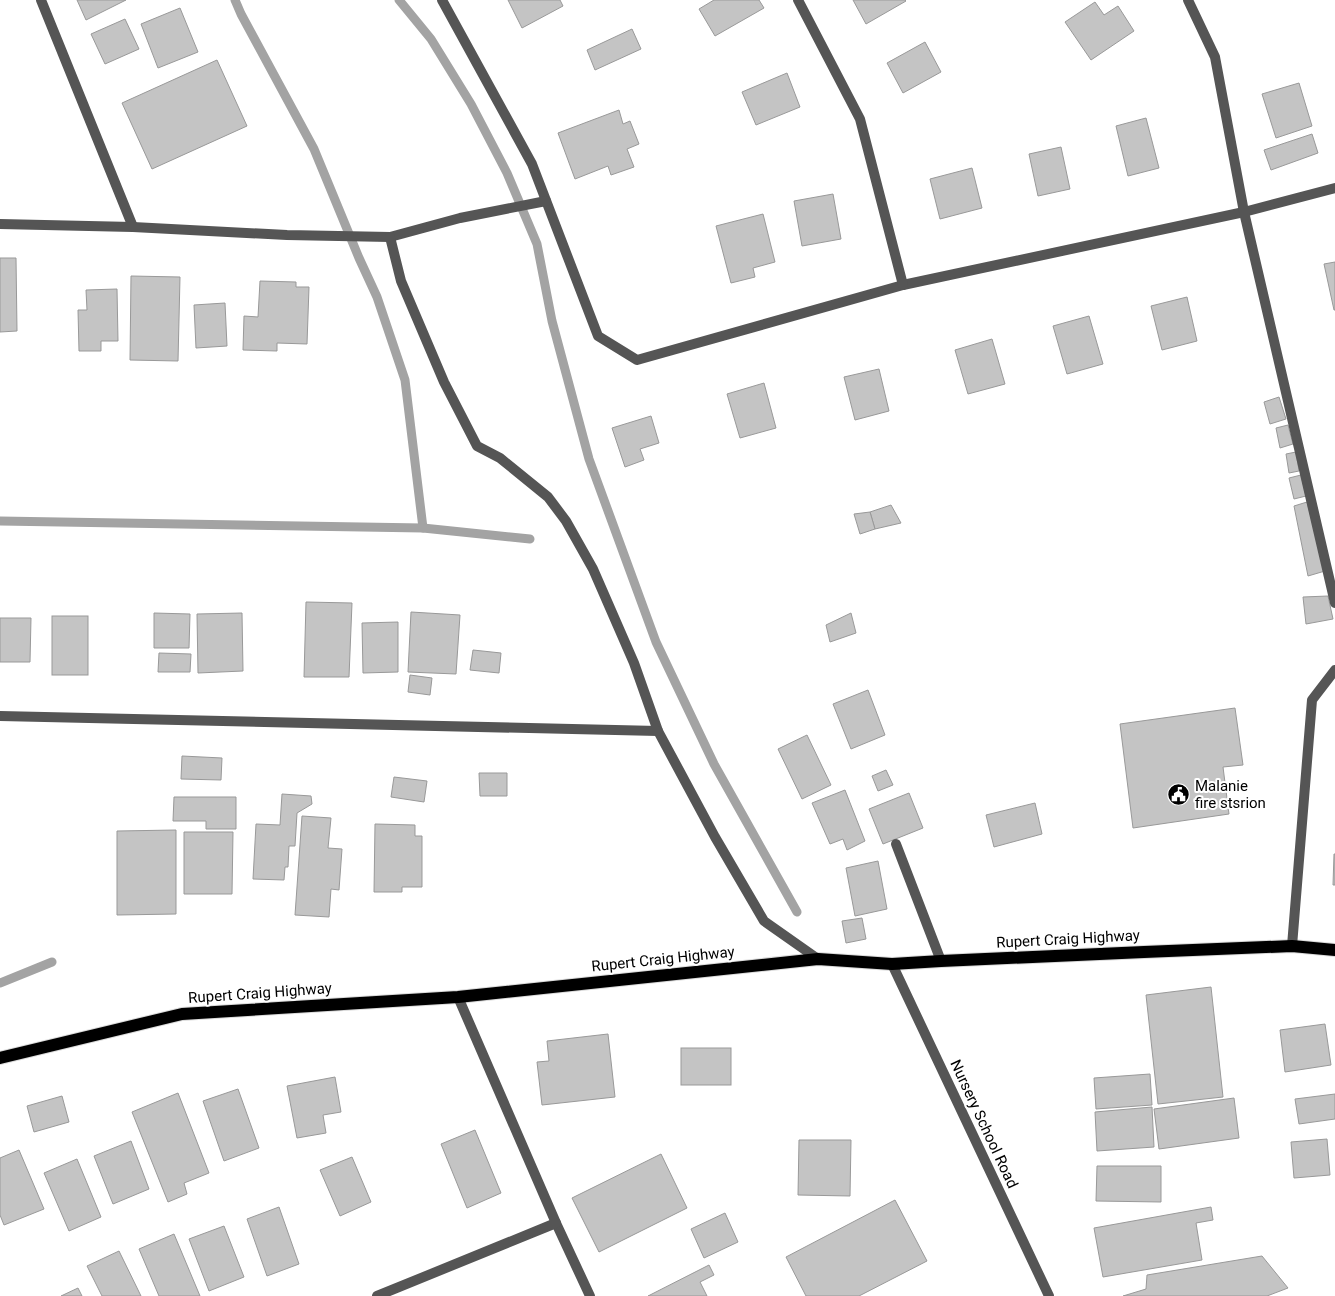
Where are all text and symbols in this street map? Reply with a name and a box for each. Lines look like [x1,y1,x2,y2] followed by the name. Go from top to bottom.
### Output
[1195,777,1266,812] place label: Malanie fire stsrion
[1167,783,1191,807] public building icon: Malanie fire stsrion
[996,926,1140,952] street label: Rupert Craig Highway
[590,943,736,975] street label: Rupert Craig Highway
[188,979,332,1007] street label: Rupert Craig Highway
[946,1057,1022,1191] street label: Nursery School Road

